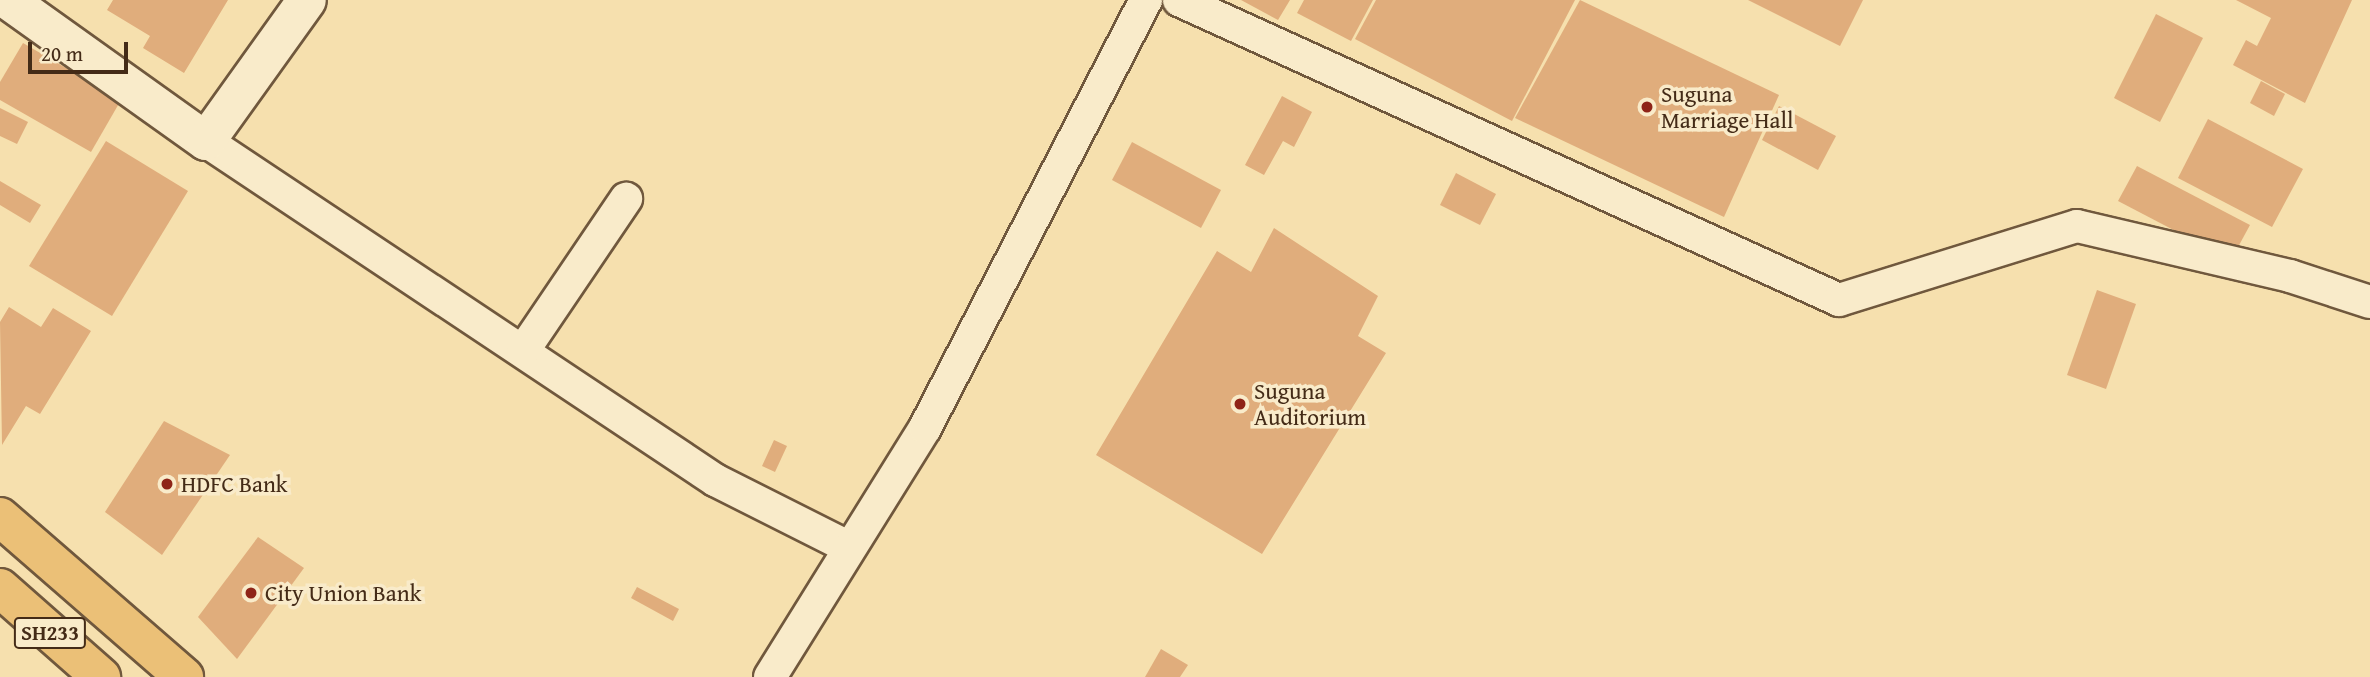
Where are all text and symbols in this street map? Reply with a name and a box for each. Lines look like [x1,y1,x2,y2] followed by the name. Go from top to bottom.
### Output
[32,28,131,72] scale bar
[41,38,83,69] text: 20 m
[1661,80,1793,134] place label: Suguna Marriage Hall
[1639,99,1655,115] marker: Suguna Marriage Hall
[1254,377,1366,431] place label: Suguna Auditorium
[1232,396,1248,412] marker: Suguna Auditorium
[181,470,288,498] place label: HDFC Bank
[159,476,175,492] marker: HDFC Bank
[265,579,421,607] place label: City Union Bank
[243,585,259,601] marker: City Union Bank
[13,616,87,650] road number: SH233

